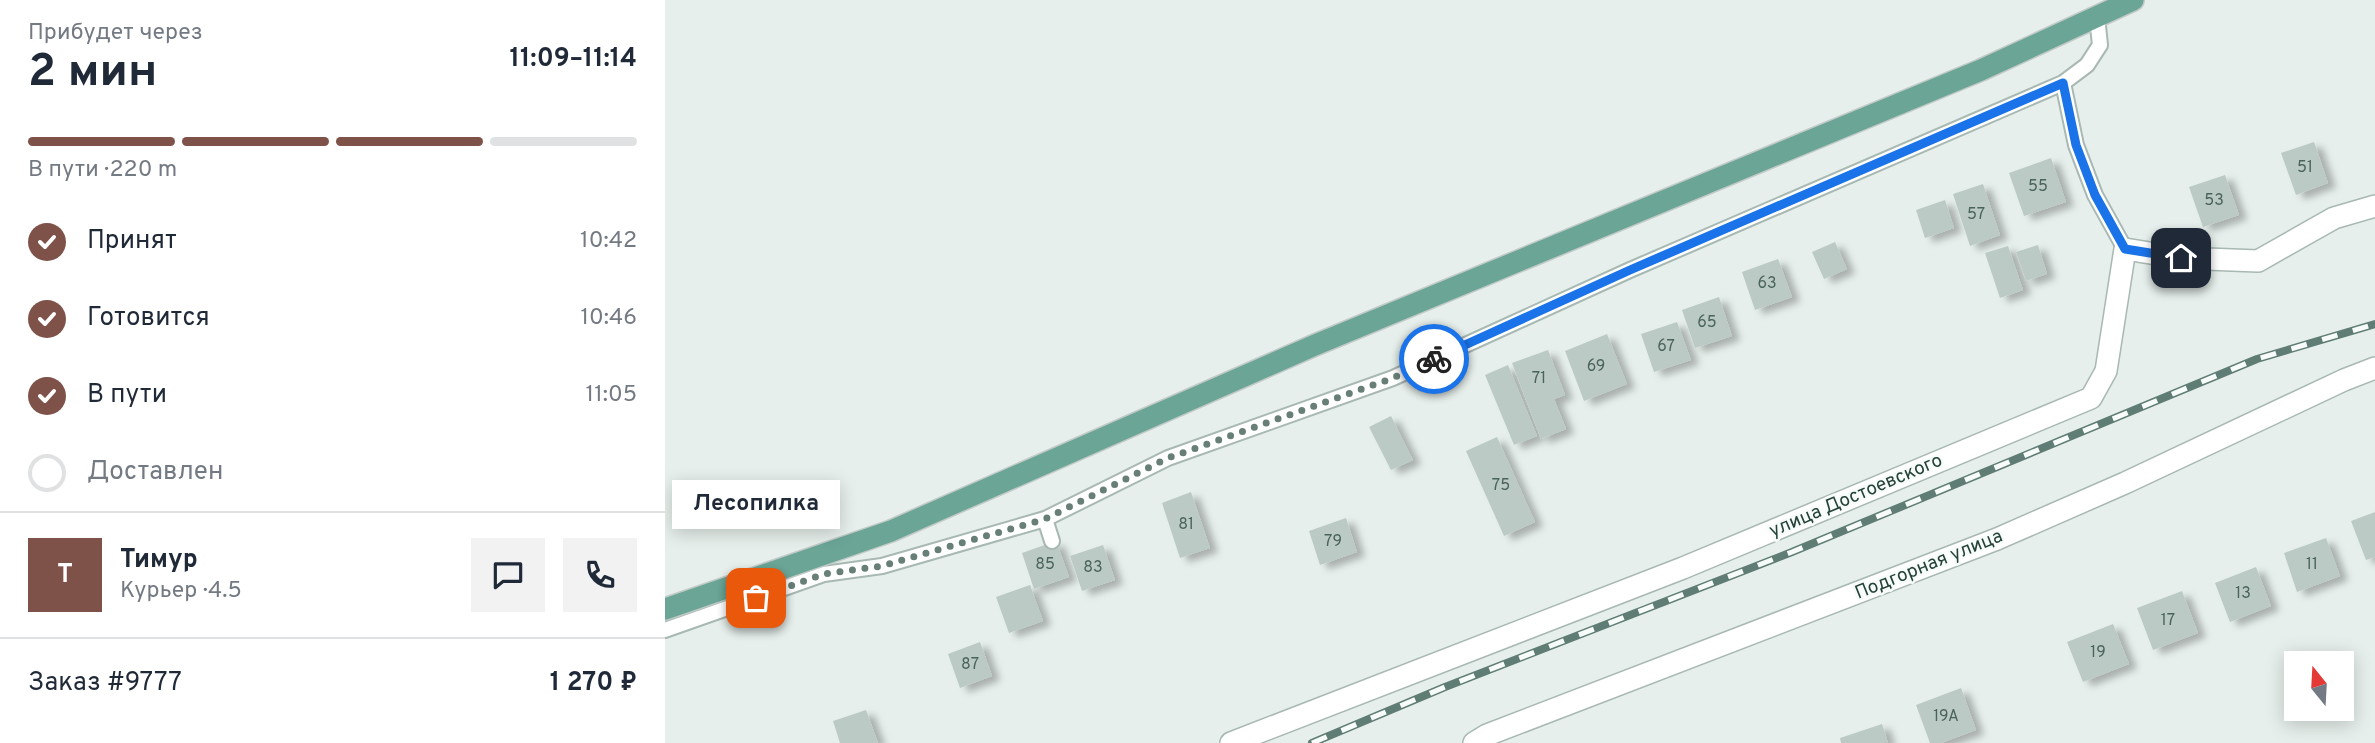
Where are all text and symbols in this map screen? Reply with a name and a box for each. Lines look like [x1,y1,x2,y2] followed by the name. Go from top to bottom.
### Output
[28,19,203,48] text: Прибудет через
[510,43,637,76] text: 11:09–11:14
[28,44,157,103] text: 2 мин
[28,156,177,185] text: В пути · 220 m
[2297,158,2313,178] house number: 51
[2028,177,2048,197] house number: 55
[2204,191,2224,211] house number: 53
[1967,205,1985,225] house number: 57
[28,223,66,261] icon: check
[87,225,177,258] text: Принят
[580,227,637,256] text: 10:42
[2151,228,2211,288] pin
[2162,239,2200,277] icon: home
[1757,274,1777,294] house number: 63
[28,300,66,338] icon: check
[87,302,210,335] text: Готовится
[580,304,637,333] text: 10:46
[1697,313,1717,333] house number: 65
[1399,324,1469,394] courier
[1657,337,1675,357] house number: 67
[1415,340,1453,378] icon: bike
[1587,357,1605,377] house number: 69
[1532,369,1546,389] house number: 71
[28,377,66,415] icon: check
[87,379,167,412] text: В пути
[586,381,637,410] text: 11:05
[1766,449,1946,543] street label: улица Достоевского
[87,456,223,489] text: Доставлен
[1492,476,1510,496] house number: 75
[672,479,840,528] callout: Лесопилка
[693,490,819,519] text: Лесопилка
[1178,515,1194,535] house number: 81
[1852,524,2006,606] street label: Подгорная улица
[1324,532,1342,552] house number: 79
[471,538,545,612] button: chat
[563,538,637,612] button: phone
[120,544,198,577] text: Тимур
[1035,555,1055,575] house number: 85
[2306,555,2318,575] house number: 11
[1083,558,1103,578] house number: 83
[57,559,73,592] text: Т
[726,568,786,628] pin
[120,577,242,606] text: Курьер · 4.5
[737,579,775,617] icon: bag
[2235,584,2251,604] house number: 13
[2161,611,2175,631] house number: 17
[2090,643,2106,663] house number: 19
[2284,651,2354,721] north arrow
[2284,651,2354,721] map controls
[961,655,979,675] house number: 87
[28,667,182,700] text: Заказ #9777
[550,667,637,700] text: 1 270 ₽
[1933,707,1959,727] house number: 19А

